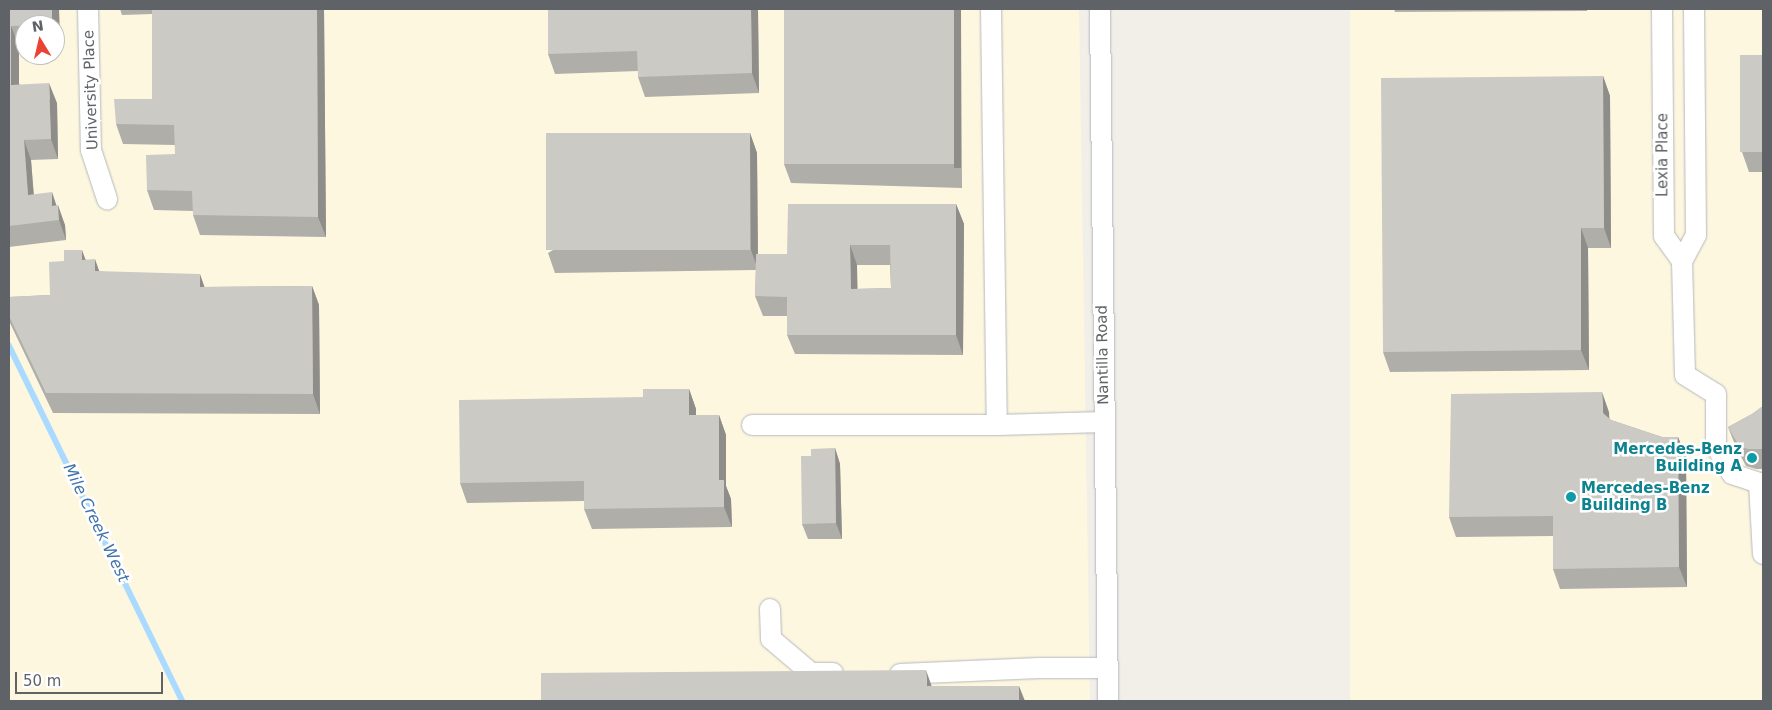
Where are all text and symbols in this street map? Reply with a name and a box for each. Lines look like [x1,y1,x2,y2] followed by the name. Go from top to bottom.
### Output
[15,15,65,65] north arrow
[31,17,45,35] text: N
[80,30,102,150] street label: University Place
[1654,113,1672,197] street label: Lexia Place
[1093,305,1113,405] street label: Nantilla Road
[1613,440,1742,475] place label: Mercedes-Benz Building A
[1746,452,1758,464] marker: Mercedes-Benz Building A
[59,461,133,585] water label: Mile Creek West
[1581,479,1710,514] place label: Mercedes-Benz Building B
[1565,491,1577,503] marker: Mercedes-Benz Building B
[18,662,165,694] scale bar
[23,672,61,690] text: 50 m

